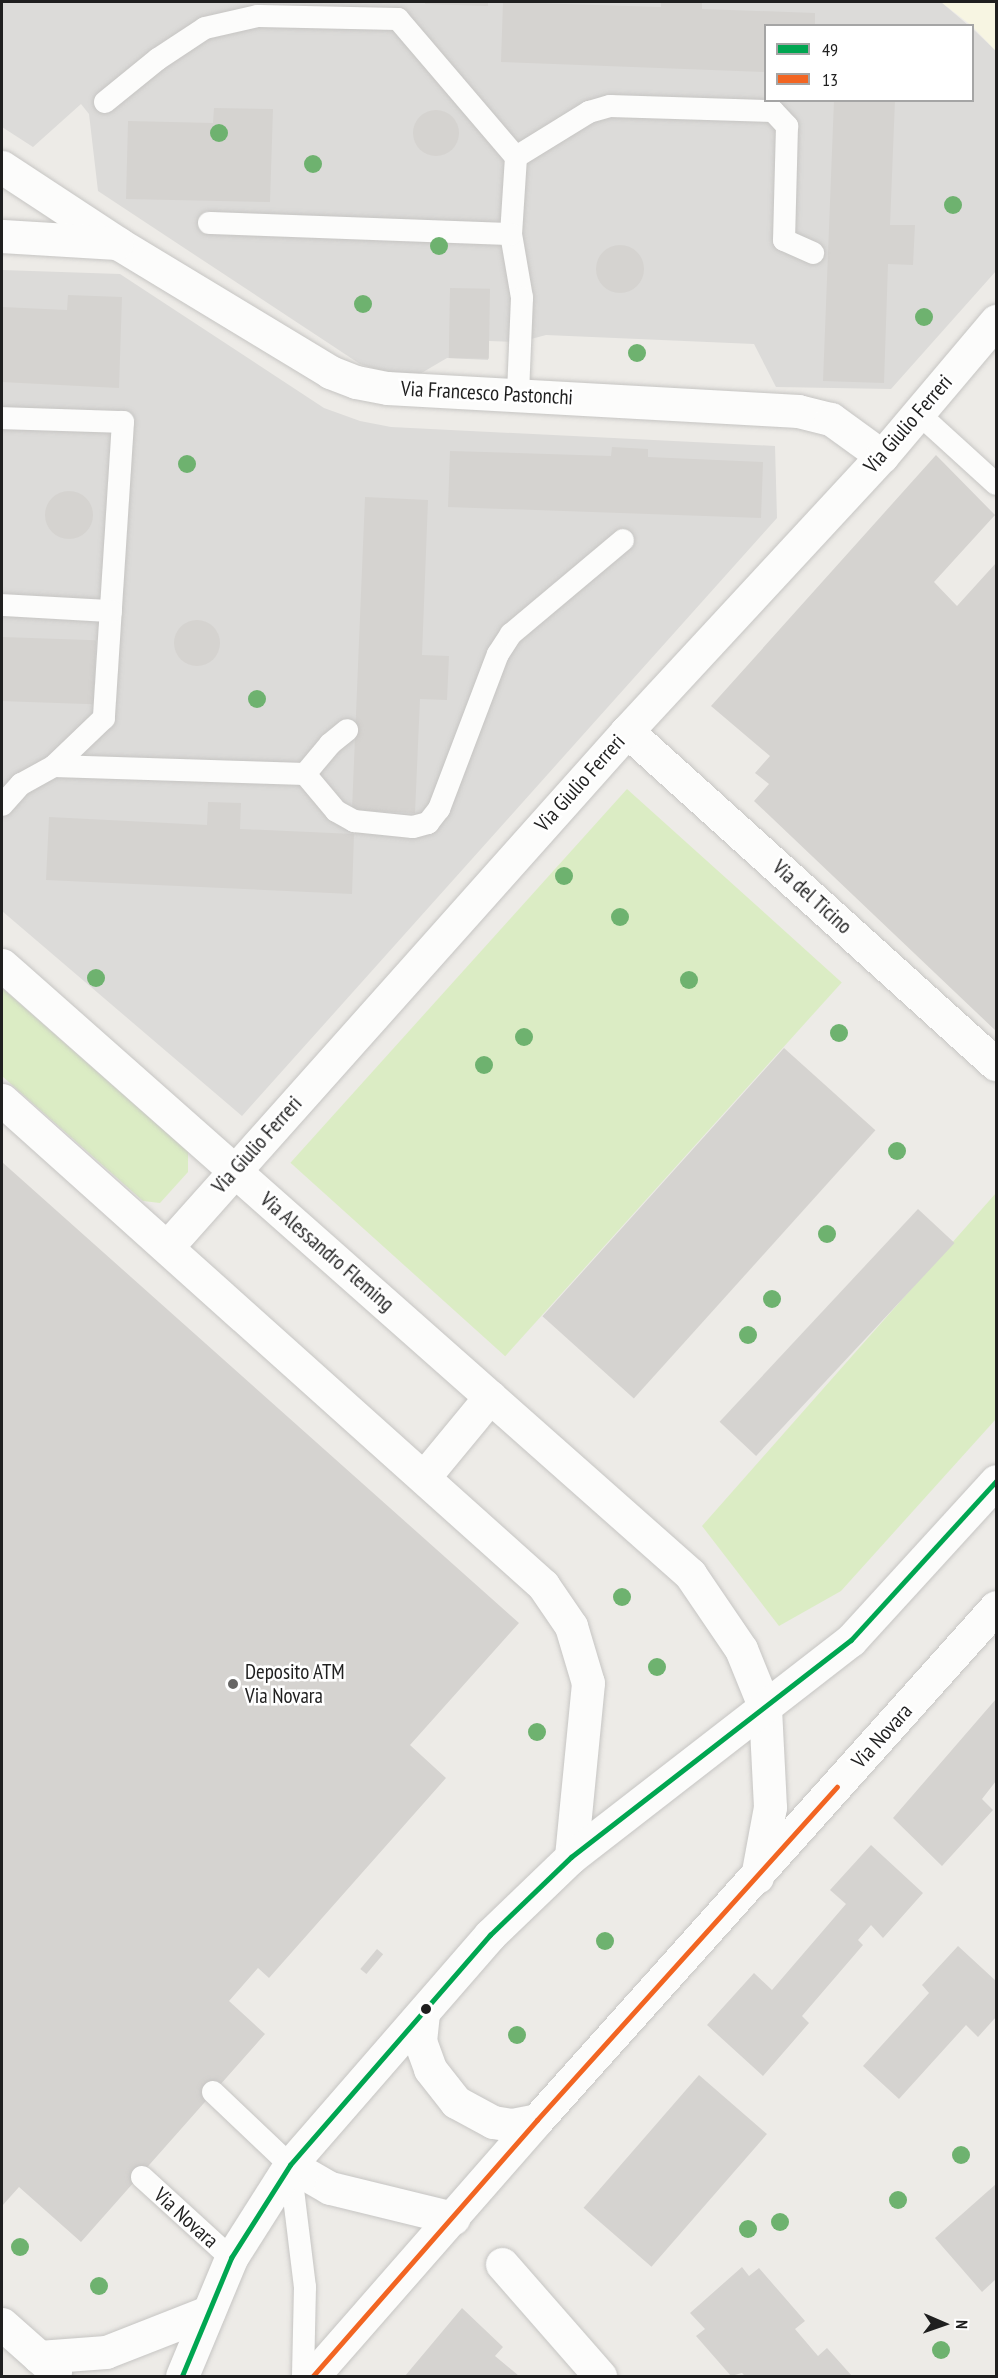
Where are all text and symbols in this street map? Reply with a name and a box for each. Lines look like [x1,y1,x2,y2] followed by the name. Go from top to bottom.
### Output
[764,24,974,102] legend
[822,38,838,61] text: 49
[822,68,838,91] text: 13
[858,370,958,478] street label: Via Giulio Ferreri
[400,376,574,410] street label: Via Francesco Pastonchi
[530,729,630,837] street label: Via Giulio Ferreri
[767,855,857,939] street label: Via del Ticino
[207,1091,307,1199] street label: Via Giulio Ferreri
[255,1187,399,1317] street label: Via Alessandro Fleming
[245,1659,345,1709] place label: Deposito ATM Via Novara
[226,1677,240,1691] marker: Deposito ATM Via Novara
[847,1699,917,1773] street label: Via Novara
[420,2003,432,2015] unlabelled marker
[149,2183,223,2253] street label: Via Novara
[914,2294,974,2354] north arrow
[952,2320,972,2329] text: N

